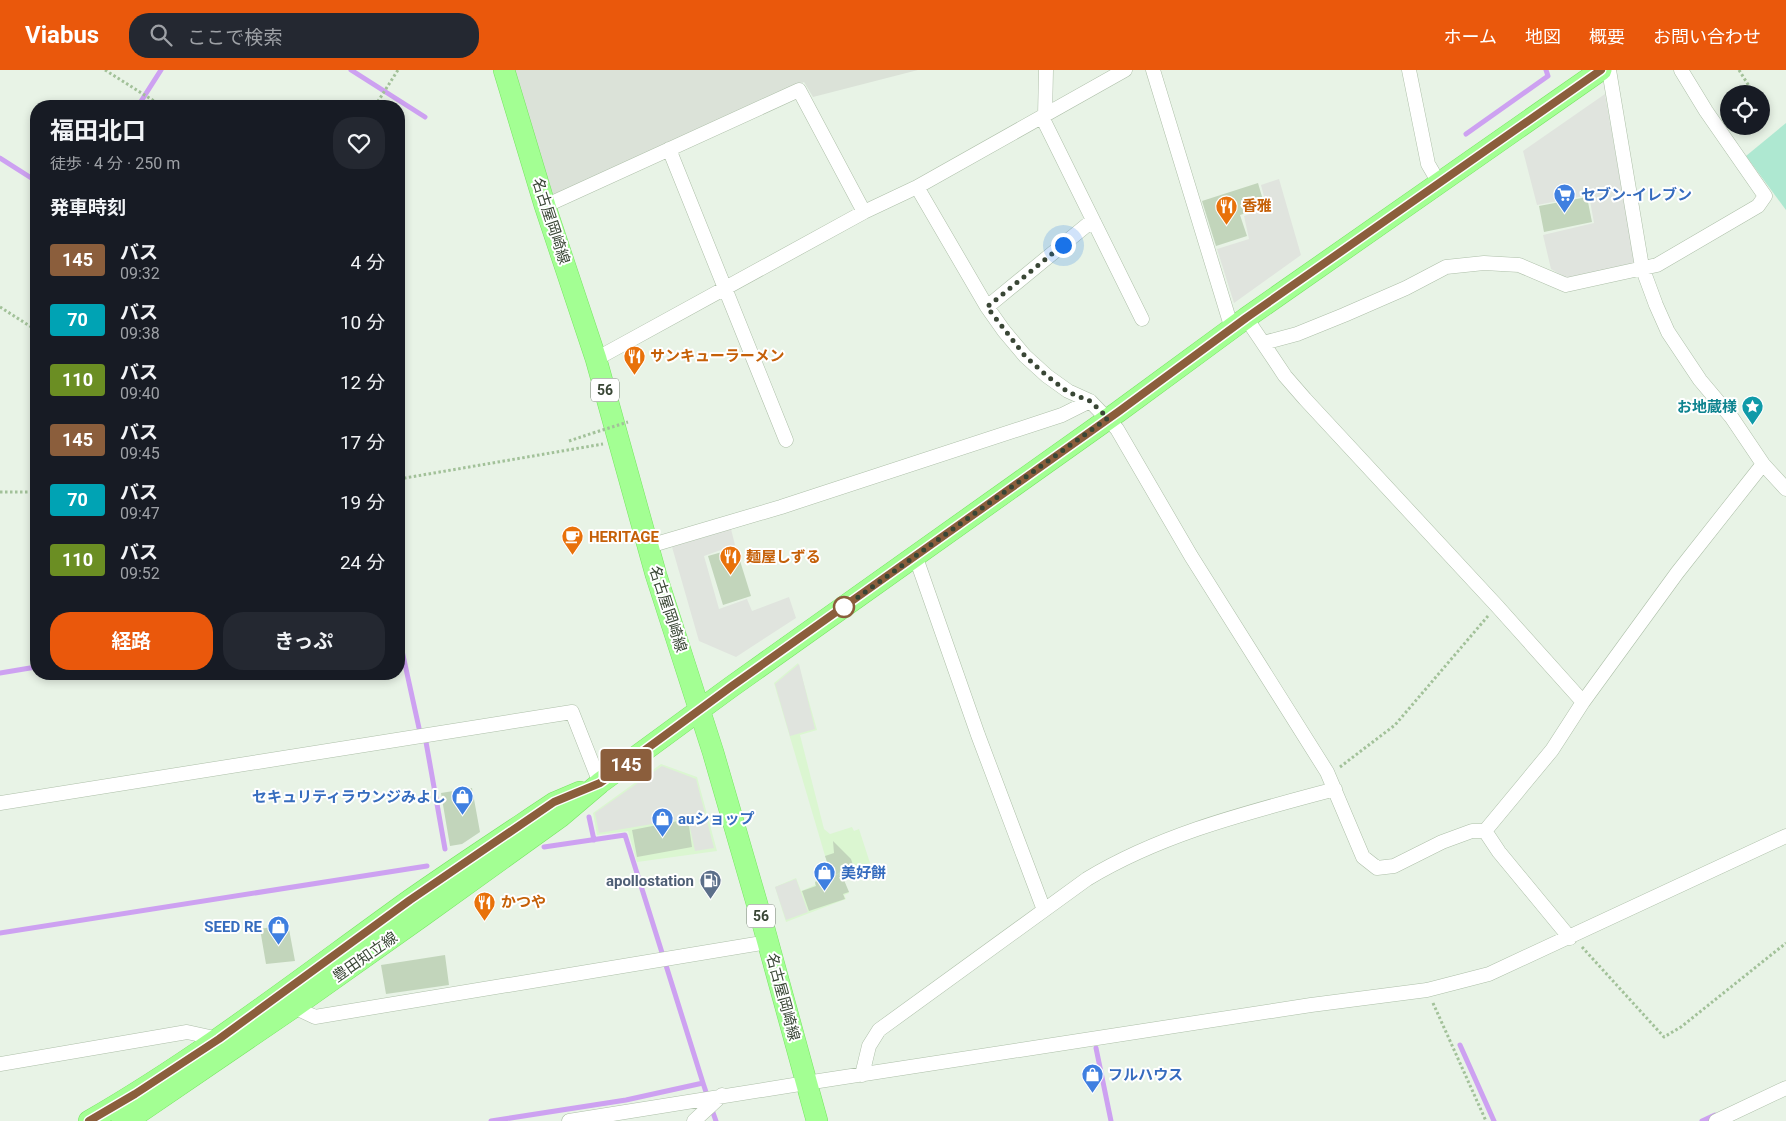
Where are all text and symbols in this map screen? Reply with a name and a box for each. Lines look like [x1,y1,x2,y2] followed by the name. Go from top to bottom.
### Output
[129,13,479,58] search box
[25,21,99,49] text: Viabus
[147,21,175,49] icon: search
[187,26,282,49] text: ここで検索
[1444,26,1497,47] text: ホーム
[1525,26,1561,47] text: 地図
[1589,26,1625,47] text: 概要
[1653,26,1761,47] text: お問い合わせ
[1720,85,1770,135] map controls
[1720,85,1770,135] button: locate
[50,117,146,145] text: 福田北口
[333,117,385,169] button: heart
[50,154,180,173] text: 徒歩 · 4 分 · 250 m
[529,175,573,267] street label: 名古屋岡崎線
[1553,183,1577,214] supermarket icon: セブン-イレブン
[1581,186,1692,204] place label: セブン-イレブン
[1214,194,1238,225] restaurant icon: 香雅
[50,196,126,219] text: 発車時刻
[1242,197,1272,215] place label: 香雅
[1051,233,1076,258] your location
[120,241,158,264] text: バス
[62,249,93,270] text: 145
[351,251,385,274] text: 4 分
[120,264,160,283] text: 09:32
[120,301,158,324] text: バス
[67,309,88,330] text: 70
[340,311,385,334] text: 10 分
[120,324,160,343] text: 09:38
[622,344,646,375] restaurant icon: サンキューラーメン
[650,347,784,365] place label: サンキューラーメン
[120,361,158,384] text: バス
[62,369,93,390] text: 110
[340,371,385,394] text: 12 分
[591,378,619,402] road number: 56
[120,384,160,403] text: 09:40
[1741,395,1765,426] place icon: お地蔵様
[1677,398,1737,416] place label: お地蔵様
[120,421,158,444] text: バス
[62,429,93,450] text: 145
[340,431,385,454] text: 17 分
[120,444,160,463] text: 09:45
[120,481,158,504] text: バス
[67,489,88,510] text: 70
[340,491,385,514] text: 19 分
[120,504,160,523] text: 09:47
[561,525,585,556] cafe icon: HERITAGE
[589,528,659,546] place label: HERITAGE
[120,541,158,564] text: バス
[718,545,742,576] restaurant icon: 麺屋しずる
[746,548,821,566] place label: 麺屋しずる
[62,549,93,570] text: 110
[340,551,385,574] text: 24 分
[646,563,690,655] street label: 名古屋岡崎線
[120,564,160,583] text: 09:52
[833,596,855,618] unlabelled marker
[50,612,213,670] button: 経路
[223,612,385,670] button: きっぷ
[597,749,655,781] line badge: 145
[611,754,641,775] text: 145
[450,785,474,816] shop icon: セキュリティラウンジみよし
[252,788,446,806] place label: セキュリティラウンジみよし
[650,807,674,838] shop icon: auショップ
[678,810,754,828] place label: auショップ
[813,861,837,892] shop icon: 美好餅
[841,864,886,882] place label: 美好餅
[698,869,722,900] fuel station icon: apollostation
[606,872,694,890] place label: apollostation
[473,890,497,921] restaurant icon: かつや
[501,893,546,911] place label: かつや
[747,904,775,928] road number: 56
[266,915,290,946] shop icon: SEED RE
[204,918,263,936] place label: SEED RE
[329,928,401,986] street label: 豊田知立線
[763,951,803,1043] street label: 名古屋岡崎線
[1080,1063,1104,1094] shop icon: フルハウス
[1108,1066,1183,1084] place label: フルハウス

